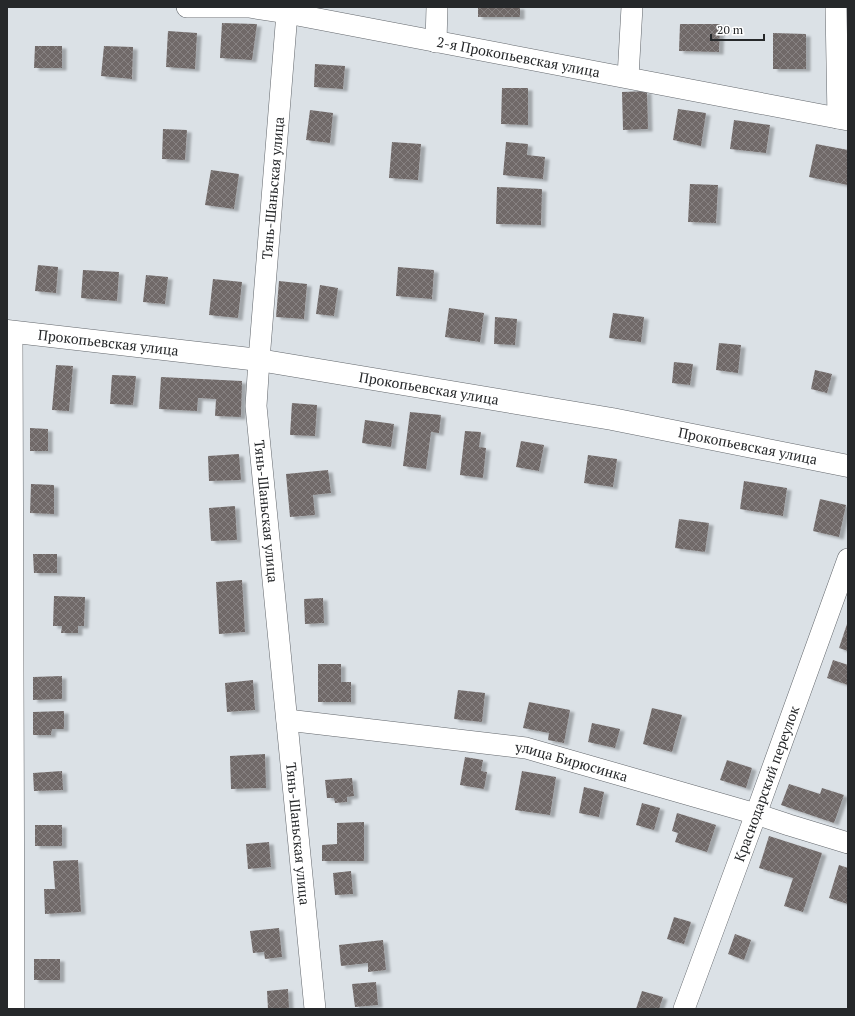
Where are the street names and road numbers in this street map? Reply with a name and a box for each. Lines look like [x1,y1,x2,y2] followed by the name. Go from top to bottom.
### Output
[435,32,602,81] street label: 2-я Прокопьевская улица
[257,116,288,260] street label: Тянь-Шаньская улица
[37,325,180,360] street label: Прокопьевская улица
[358,367,500,409] street label: Прокопьевская улица
[677,422,819,469] street label: Прокопьевская улица
[250,439,283,583] street label: Тянь-Шаньская улица
[729,703,803,864] street label: Краснодарский переулок
[513,737,630,786] street label: улица Бирюсинка
[282,762,315,906] street label: Тянь-Шаньская улица

